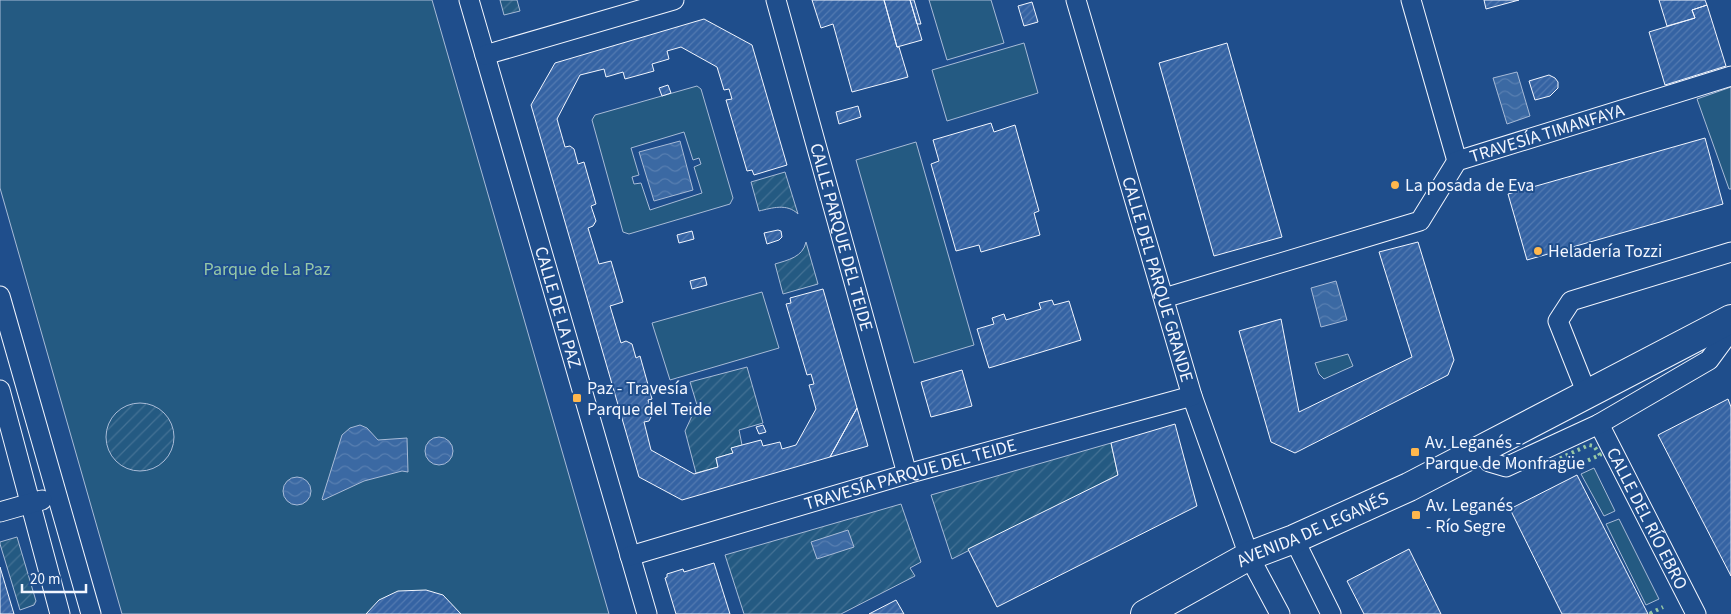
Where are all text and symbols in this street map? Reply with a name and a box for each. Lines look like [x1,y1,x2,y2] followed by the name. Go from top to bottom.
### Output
[1467,98,1628,169] street label: TRAVESÍA TIMANFAYA
[803,140,879,334] street label: CALLE PARQUE DEL TEIDE
[1405,173,1534,198] place label: La posada de Eva
[1115,174,1199,385] street label: CALLE DEL PARQUE GRANDE
[1389,179,1401,191] marker: La posada de Eva
[1548,239,1662,264] place label: Heladería Tozzi
[528,244,587,371] street label: CALLE DE LA PAZ
[1532,245,1544,257] marker: Heladería Tozzi
[204,257,331,282] park label: Parque de La Paz
[587,376,712,422] place label: Paz - Travesía Parque del Teide
[571,392,583,404] marker: Paz - Travesía Parque del Teide
[1425,430,1585,476] place label: Av. Leganés - Parque de Monfragüe
[801,433,1019,517] street label: TRAVESÍA PARQUE DEL TEIDE
[1600,443,1693,594] street label: CALLE DEL RÍO EBRO
[1409,446,1421,458] marker: Av. Leganés - Parque de Monfragüe
[1232,486,1393,573] street label: AVENIDA DE LEGANÉS
[1426,493,1513,539] place label: Av. Leganés - Río Segre
[1410,509,1422,521] marker: Av. Leganés - Río Segre
[22,562,86,594] scale bar
[30,569,60,590] text: 20 m

